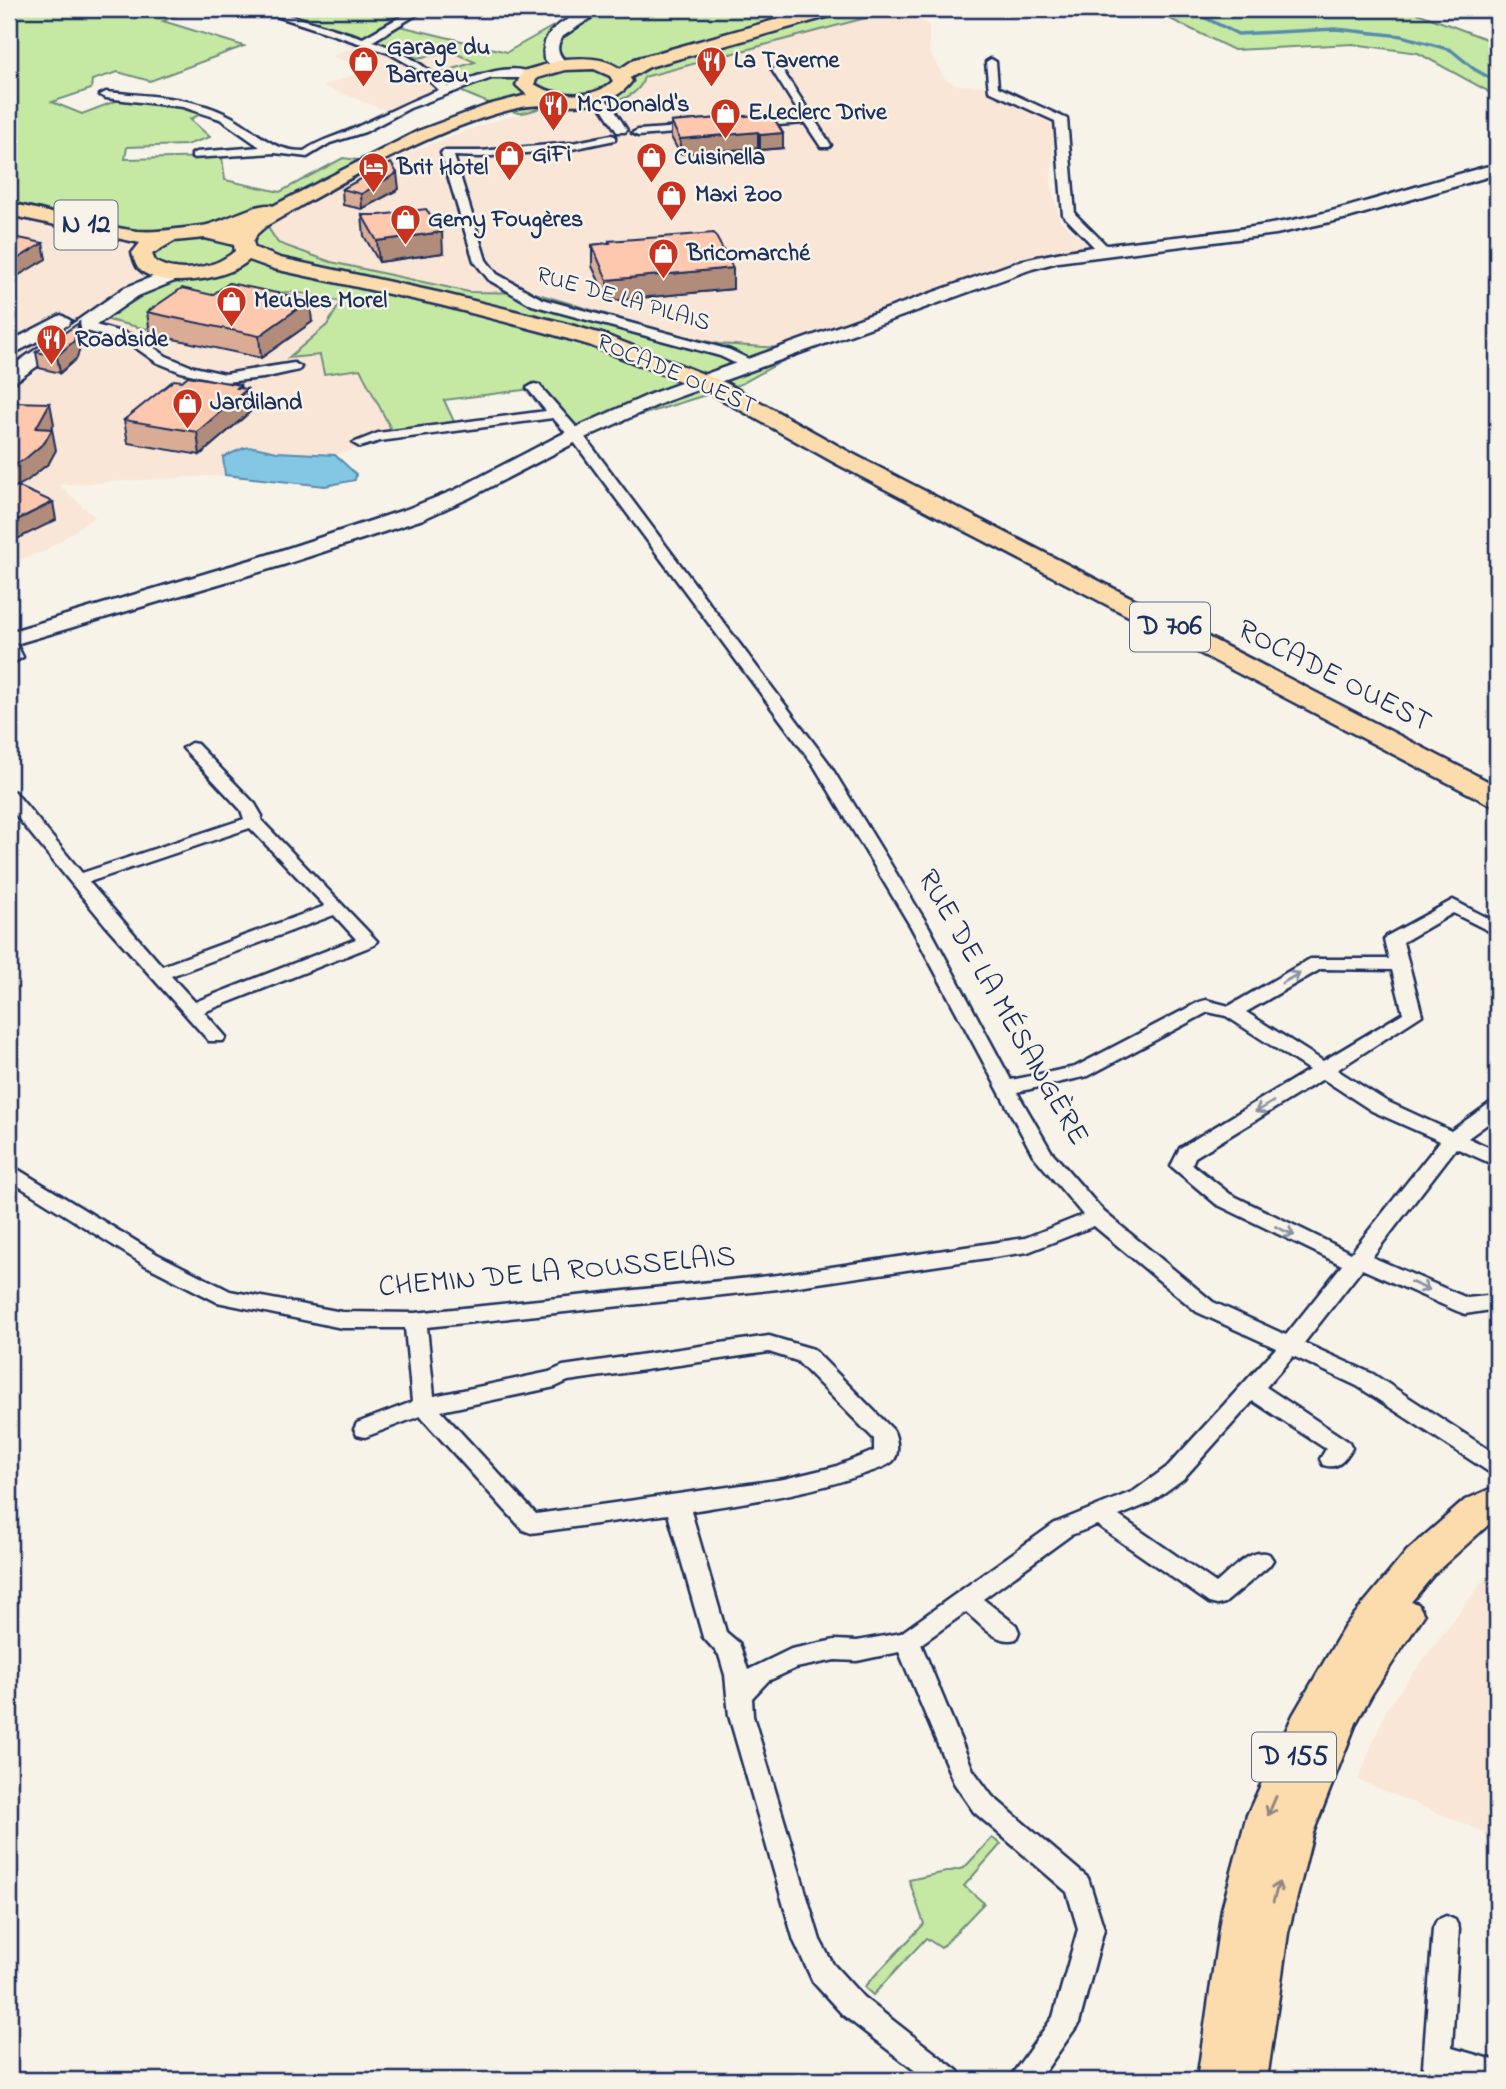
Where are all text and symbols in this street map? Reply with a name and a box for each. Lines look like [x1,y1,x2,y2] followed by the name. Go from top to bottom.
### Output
[386,31,490,94] place label: Garage du Barreau
[694,44,728,88] restaurant icon: La Taverne
[734,44,841,79] place label: La Taverne
[347,45,381,89] shop icon: Garage du Barreau
[537,88,571,132] restaurant icon: McDonald's
[577,88,689,123] place label: McDonald's
[708,96,742,140] shop icon: E.Leclerc Drive
[748,96,888,131] place label: E.Leclerc Drive
[492,138,526,182] shop icon: GiFi
[532,138,571,173] place label: GiFi
[634,141,668,185] shop icon: Cuisinella
[674,141,765,176] place label: Cuisinella
[357,151,391,195] hotel icon: Brit Hotel
[396,151,488,186] place label: Brit Hotel
[655,178,689,222] shop icon: Maxi Zoo
[695,178,782,213] place label: Maxi Zoo
[55,201,118,250] road number: N 12
[388,203,422,247] shop icon: Gemy Fougères
[428,203,583,239] place label: Gemy Fougères
[647,237,681,281] shop icon: Bricomarché
[686,237,811,272] place label: Bricomarché
[532,258,714,342] street label: RUE DE LA PILAIS
[214,284,248,328] shop icon: Meubles Morel
[254,284,387,319] place label: Meubles Morel
[35,323,69,367] restaurant icon: Roadside
[75,323,169,358] place label: Roadside
[591,326,761,424] street label: ROCADE OUEST
[170,386,204,430] shop icon: Jardiland
[210,386,303,421] place label: Jardiland
[1130,602,1210,652] road number: D 706
[1229,609,1439,745] street label: ROCADE OUEST
[905,862,1099,1154] street label: RUE DE LA MÉSANGÈRE
[1280,971,1300,985] one-way arrow
[1255,1100,1275,1114] one-way arrow
[1274,1225,1295,1238] one-way arrow
[377,1235,737,1311] street label: CHEMIN DE LA ROUSSELAIS
[1409,1281,1431,1294] one-way arrow
[1252,1732,1336,1782] road number: D 155
[1265,1795,1278,1817] one-way arrow
[1270,1882,1283,1904] one-way arrow

